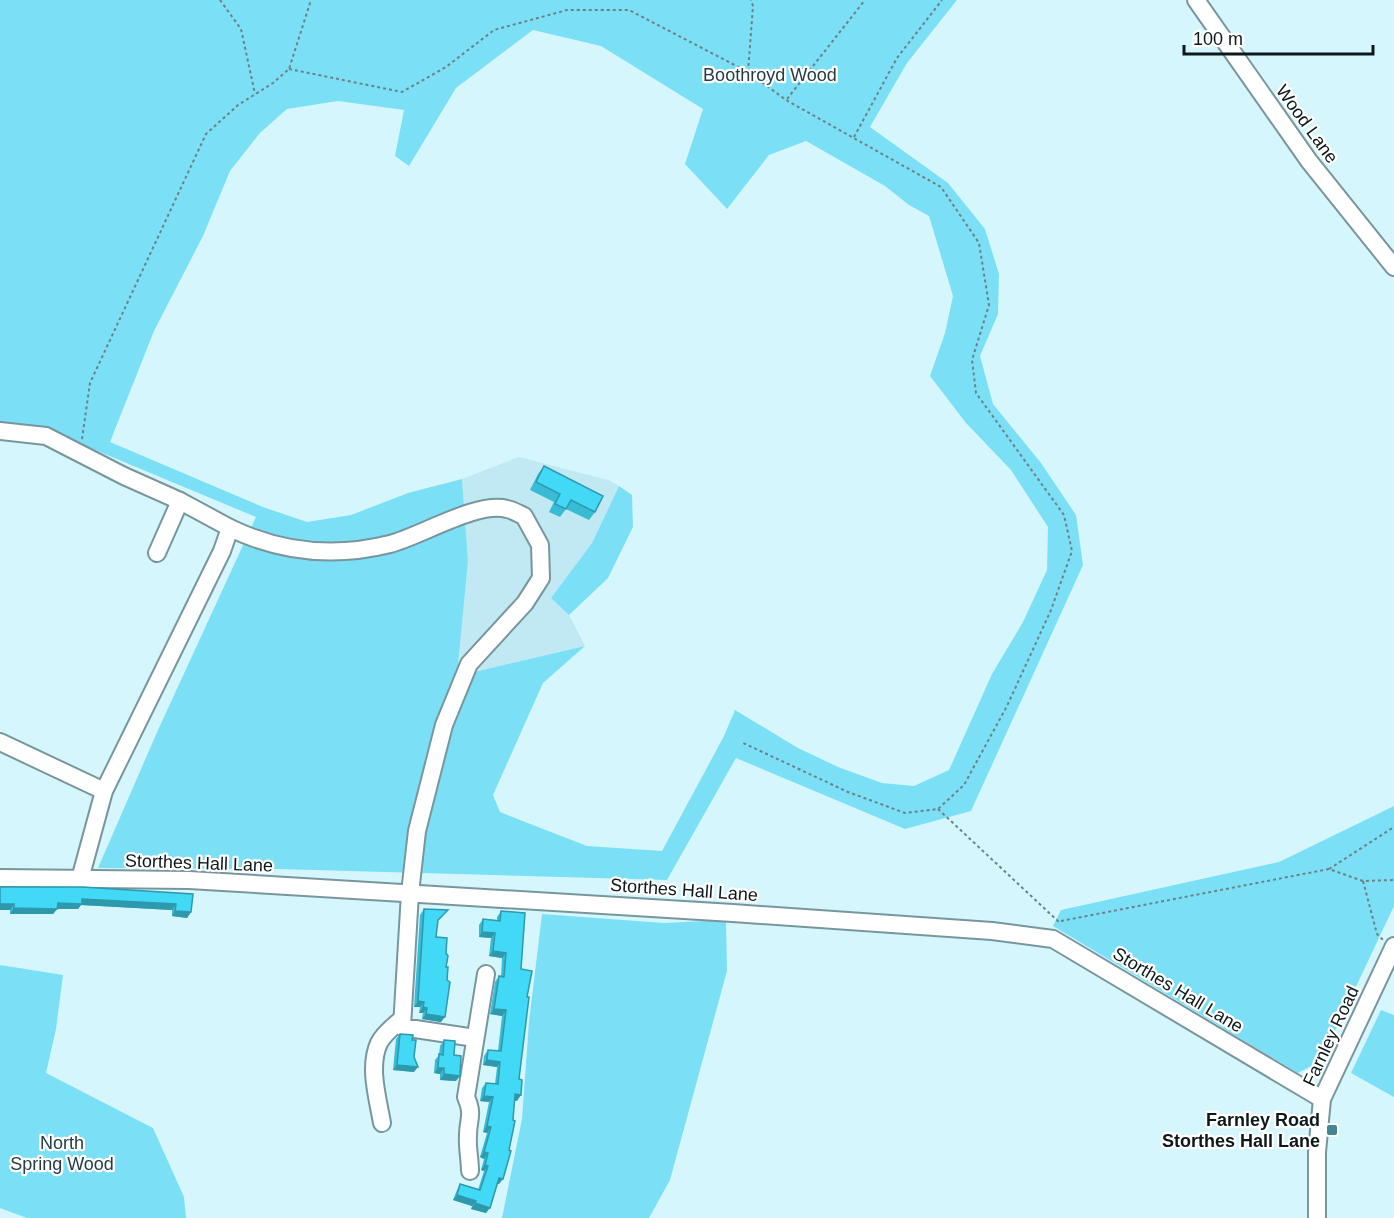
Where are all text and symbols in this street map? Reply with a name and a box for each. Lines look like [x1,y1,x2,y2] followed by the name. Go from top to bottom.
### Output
[1184,18,1373,56] scale bar
[1193,29,1243,49] text: 100 m
[703,65,837,85] park label: Boothroyd Wood
[1272,81,1342,167] street label: Wood Lane
[125,850,273,876] street label: Storthes Hall Lane
[609,875,759,905] street label: Storthes Hall Lane
[1109,943,1247,1037] street label: Storthes Hall Lane
[1299,983,1363,1089] street label: Farnley Road
[1162,1110,1320,1151] place label: Farnley Road Storthes Hall Lane
[1325,1123,1339,1137] marker: Farnley Road Storthes Hall Lane
[10,1133,114,1174] park label: North Spring Wood

